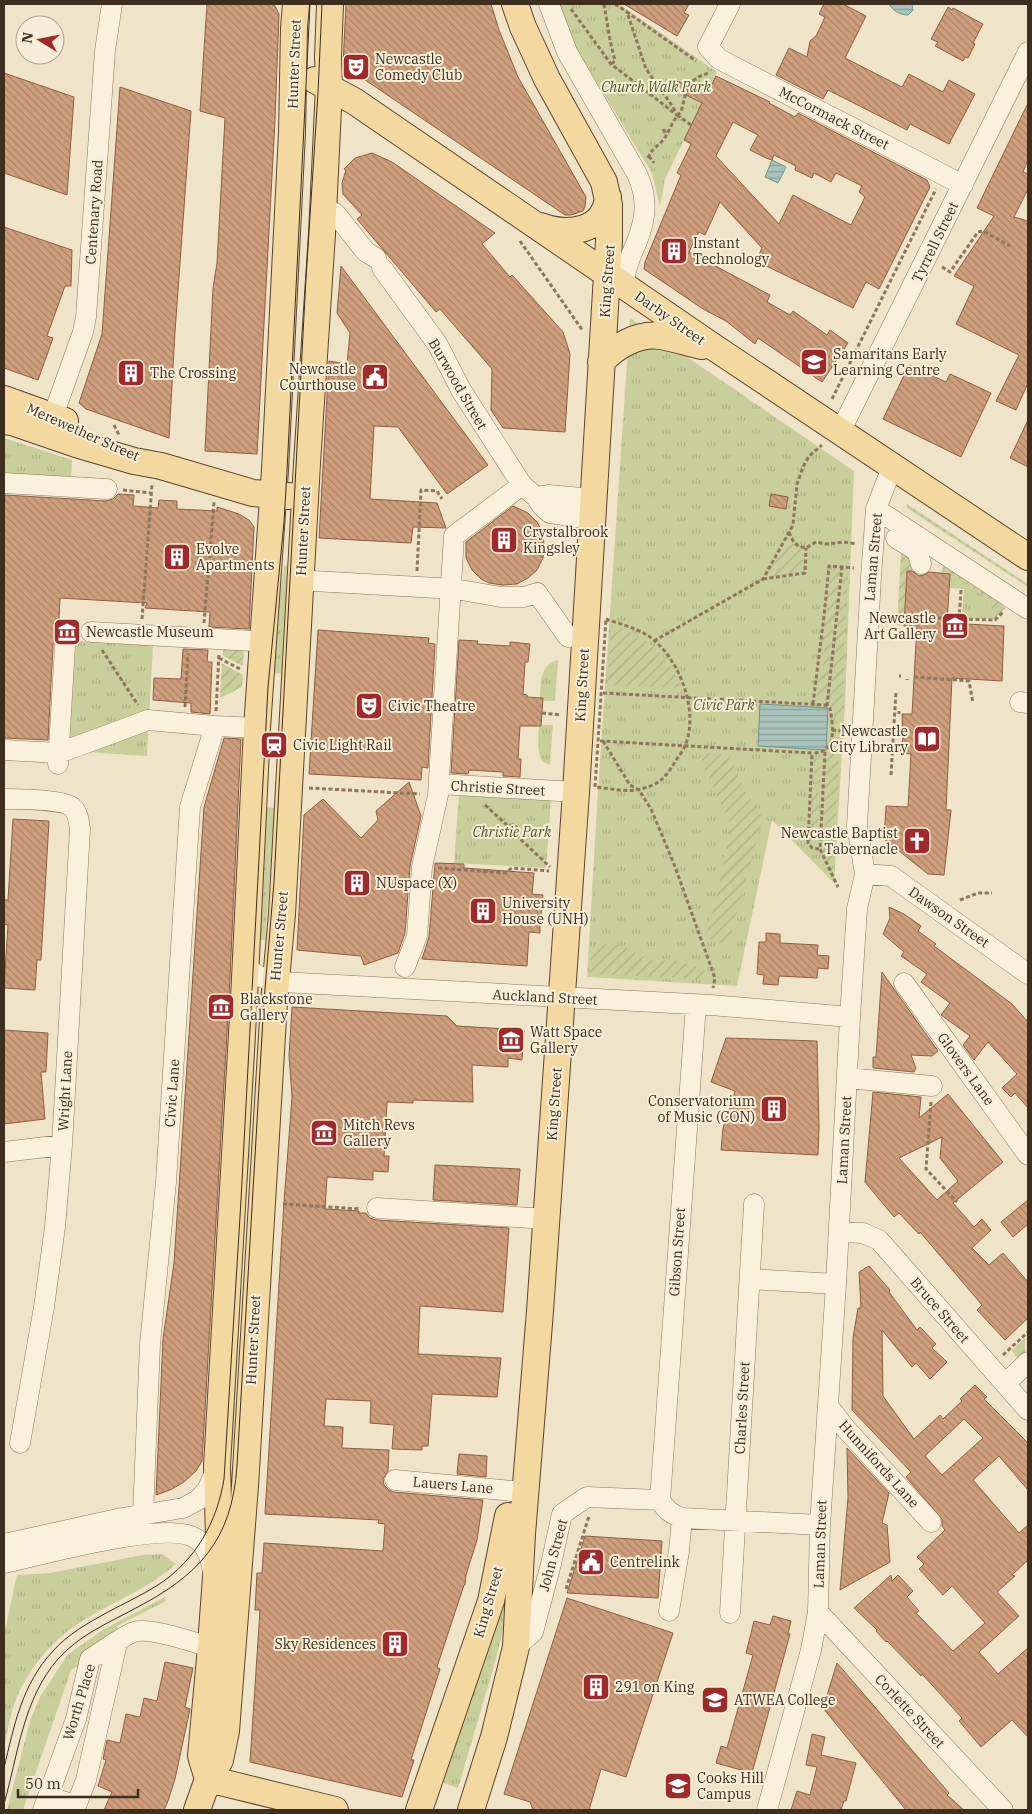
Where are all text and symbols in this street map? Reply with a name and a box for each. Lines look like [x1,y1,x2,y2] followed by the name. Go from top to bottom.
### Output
[15,15,65,65] north arrow
[283,19,305,109] street label: Hunter Street
[17,31,37,45] text: N
[375,50,462,84] place label: Newcastle Comedy Club
[341,52,371,82] theatre icon: Newcastle Comedy Club
[601,78,711,96] park label: Church Walk Park
[776,82,892,154] street label: McCormack Street
[81,158,107,265] street label: Centenary Road
[908,199,962,285] street label: Tyrrell Street
[693,234,770,268] place label: Instant Technology
[659,236,689,266] building icon: Instant Technology
[595,244,619,318] street label: King Street
[631,287,709,349] street label: Darby Street
[425,335,491,433] street label: Burwood Street
[833,345,947,379] place label: Samaritans Early Learning Centre
[799,347,829,377] school or university icon: Samaritans Early Learning Centre
[116,358,146,388] building icon: The Crossing
[280,360,356,394] place label: Newcastle Courthouse
[360,362,390,392] public building icon: Newcastle Courthouse
[150,364,237,382] place label: The Crossing
[24,399,142,465] street label: Merewether Street
[292,486,314,576] street label: Hunter Street
[860,512,886,602] street label: Laman Street
[523,523,609,557] place label: Crystalbrook Kingsley
[489,525,519,555] building icon: Crystalbrook Kingsley
[196,540,275,574] place label: Evolve Apartments
[162,542,192,572] building icon: Evolve Apartments
[864,609,937,643] place label: Newcastle Art Gallery
[940,611,970,641] museum icon: Newcastle Art Gallery
[52,617,82,647] museum icon: Newcastle Museum
[86,623,214,641] place label: Newcastle Museum
[571,648,593,722] street label: King Street
[354,691,384,721] theatre icon: Civic Theatre
[693,696,755,714] park label: Civic Park
[388,697,476,715] place label: Civic Theatre
[830,722,909,756] place label: Newcastle City Library
[912,724,942,754] library icon: Newcastle City Library
[259,730,289,760] station icon: Civic Light Rail
[293,736,392,754] place label: Civic Light Rail
[450,777,546,799] street label: Christie Street
[473,823,552,841] park label: Christie Park
[781,824,898,858] place label: Newcastle Baptist Tabernacle
[902,826,932,856] church icon: Newcastle Baptist Tabernacle
[342,868,372,898] building icon: NUspace (X)
[376,874,457,892] place label: NUspace (X)
[905,883,993,952] street label: Dawson Street
[266,890,292,982] street label: Hunter Street
[502,894,589,928] place label: University House (UNH)
[468,896,498,926] building icon: University House (UNH)
[492,985,598,1009] street label: Auckland Street
[240,990,313,1024] place label: Blackstone Gallery
[206,992,236,1022] museum icon: Blackstone Gallery
[530,1023,602,1057] place label: Watt Space Gallery
[496,1025,526,1055] museum icon: Watt Space Gallery
[934,1029,998,1109] street label: Glovers Lane
[54,1050,76,1132] street label: Wright Lane
[161,1058,183,1128] street label: Civic Lane
[542,1067,566,1141] street label: King Street
[648,1092,755,1126] place label: Conservatorium of Music (CON)
[759,1094,789,1124] building icon: Conservatorium of Music (CON)
[833,1095,855,1185] street label: Laman Street
[343,1116,415,1150] place label: Mitch Revs Gallery
[309,1118,339,1148] museum icon: Mitch Revs Gallery
[665,1207,689,1297] street label: Gibson Street
[906,1273,974,1347] street label: Bruce Street
[242,1295,264,1385] street label: Hunter Street
[731,1361,753,1455] street label: Charles Street
[835,1416,923,1512] street label: Hunnifords Lane
[412,1473,494,1497] street label: Lauers Lane
[809,1499,831,1589] street label: Laman Street
[535,1517,571,1593] street label: John Street
[576,1547,606,1577] public building icon: Centrelink
[610,1553,681,1571] place label: Centrelink
[469,1564,507,1640] street label: King Street
[380,1629,410,1659] building icon: Sky Residences
[275,1635,376,1653] place label: Sky Residences
[59,1661,99,1743] street label: Worth Place
[871,1670,949,1752] street label: Corlette Street
[581,1672,611,1702] building icon: 291 on King
[615,1678,695,1696] place label: 291 on King
[700,1685,730,1715] school or university icon: ATWEA College
[734,1691,835,1709] place label: ATWEA College
[18,1766,138,1798] scale bar
[697,1769,764,1803] place label: Cooks Hill Campus
[663,1771,693,1801] school or university icon: Cooks Hill Campus
[25,1774,61,1793] text: 50 m

